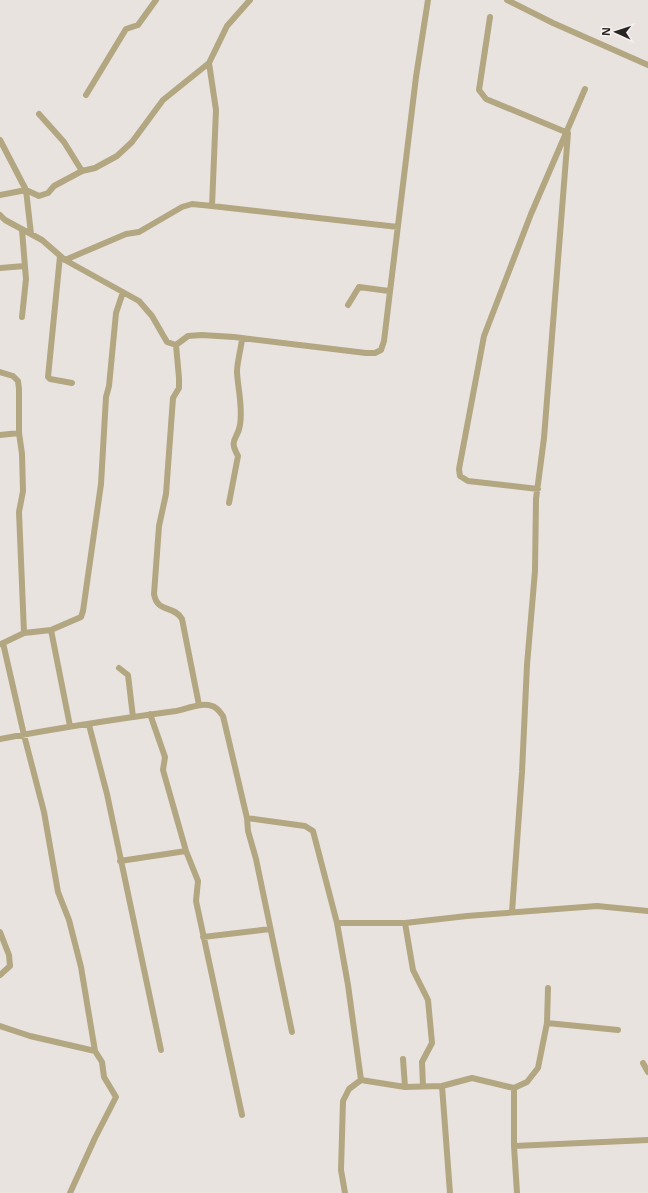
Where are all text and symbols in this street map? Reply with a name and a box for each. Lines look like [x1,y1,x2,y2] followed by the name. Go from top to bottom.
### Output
[596,12,636,52] north arrow
[598,27,613,36] text: N

